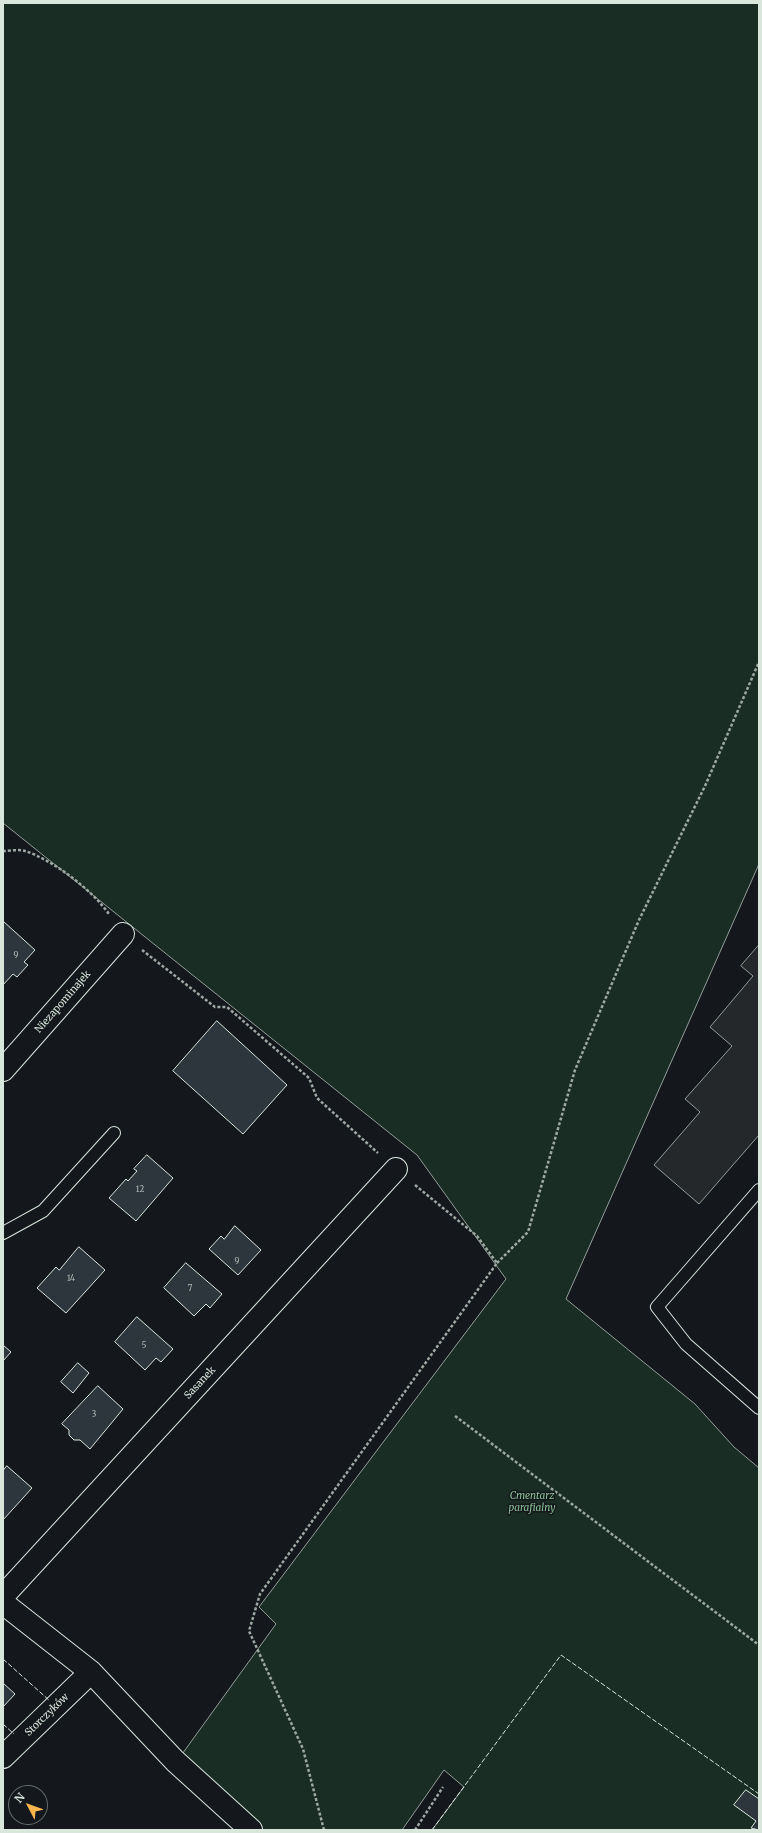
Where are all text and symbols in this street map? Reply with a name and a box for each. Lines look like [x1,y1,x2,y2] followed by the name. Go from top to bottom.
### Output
[14,951,18,961] house number: 9
[33,968,93,1036] street label: Niezapominajek
[136,1185,144,1195] house number: 12
[235,1257,239,1267] house number: 9
[67,1274,75,1284] house number: 14
[188,1284,192,1294] house number: 7
[142,1341,146,1351] house number: 5
[182,1364,218,1402] street label: Sasanek
[92,1410,96,1420] house number: 3
[508,1490,556,1514] park label: Cmentarz parafialny
[23,1691,71,1739] street label: Storczyków
[8,1785,48,1825] north arrow
[12,1790,28,1806] text: N

